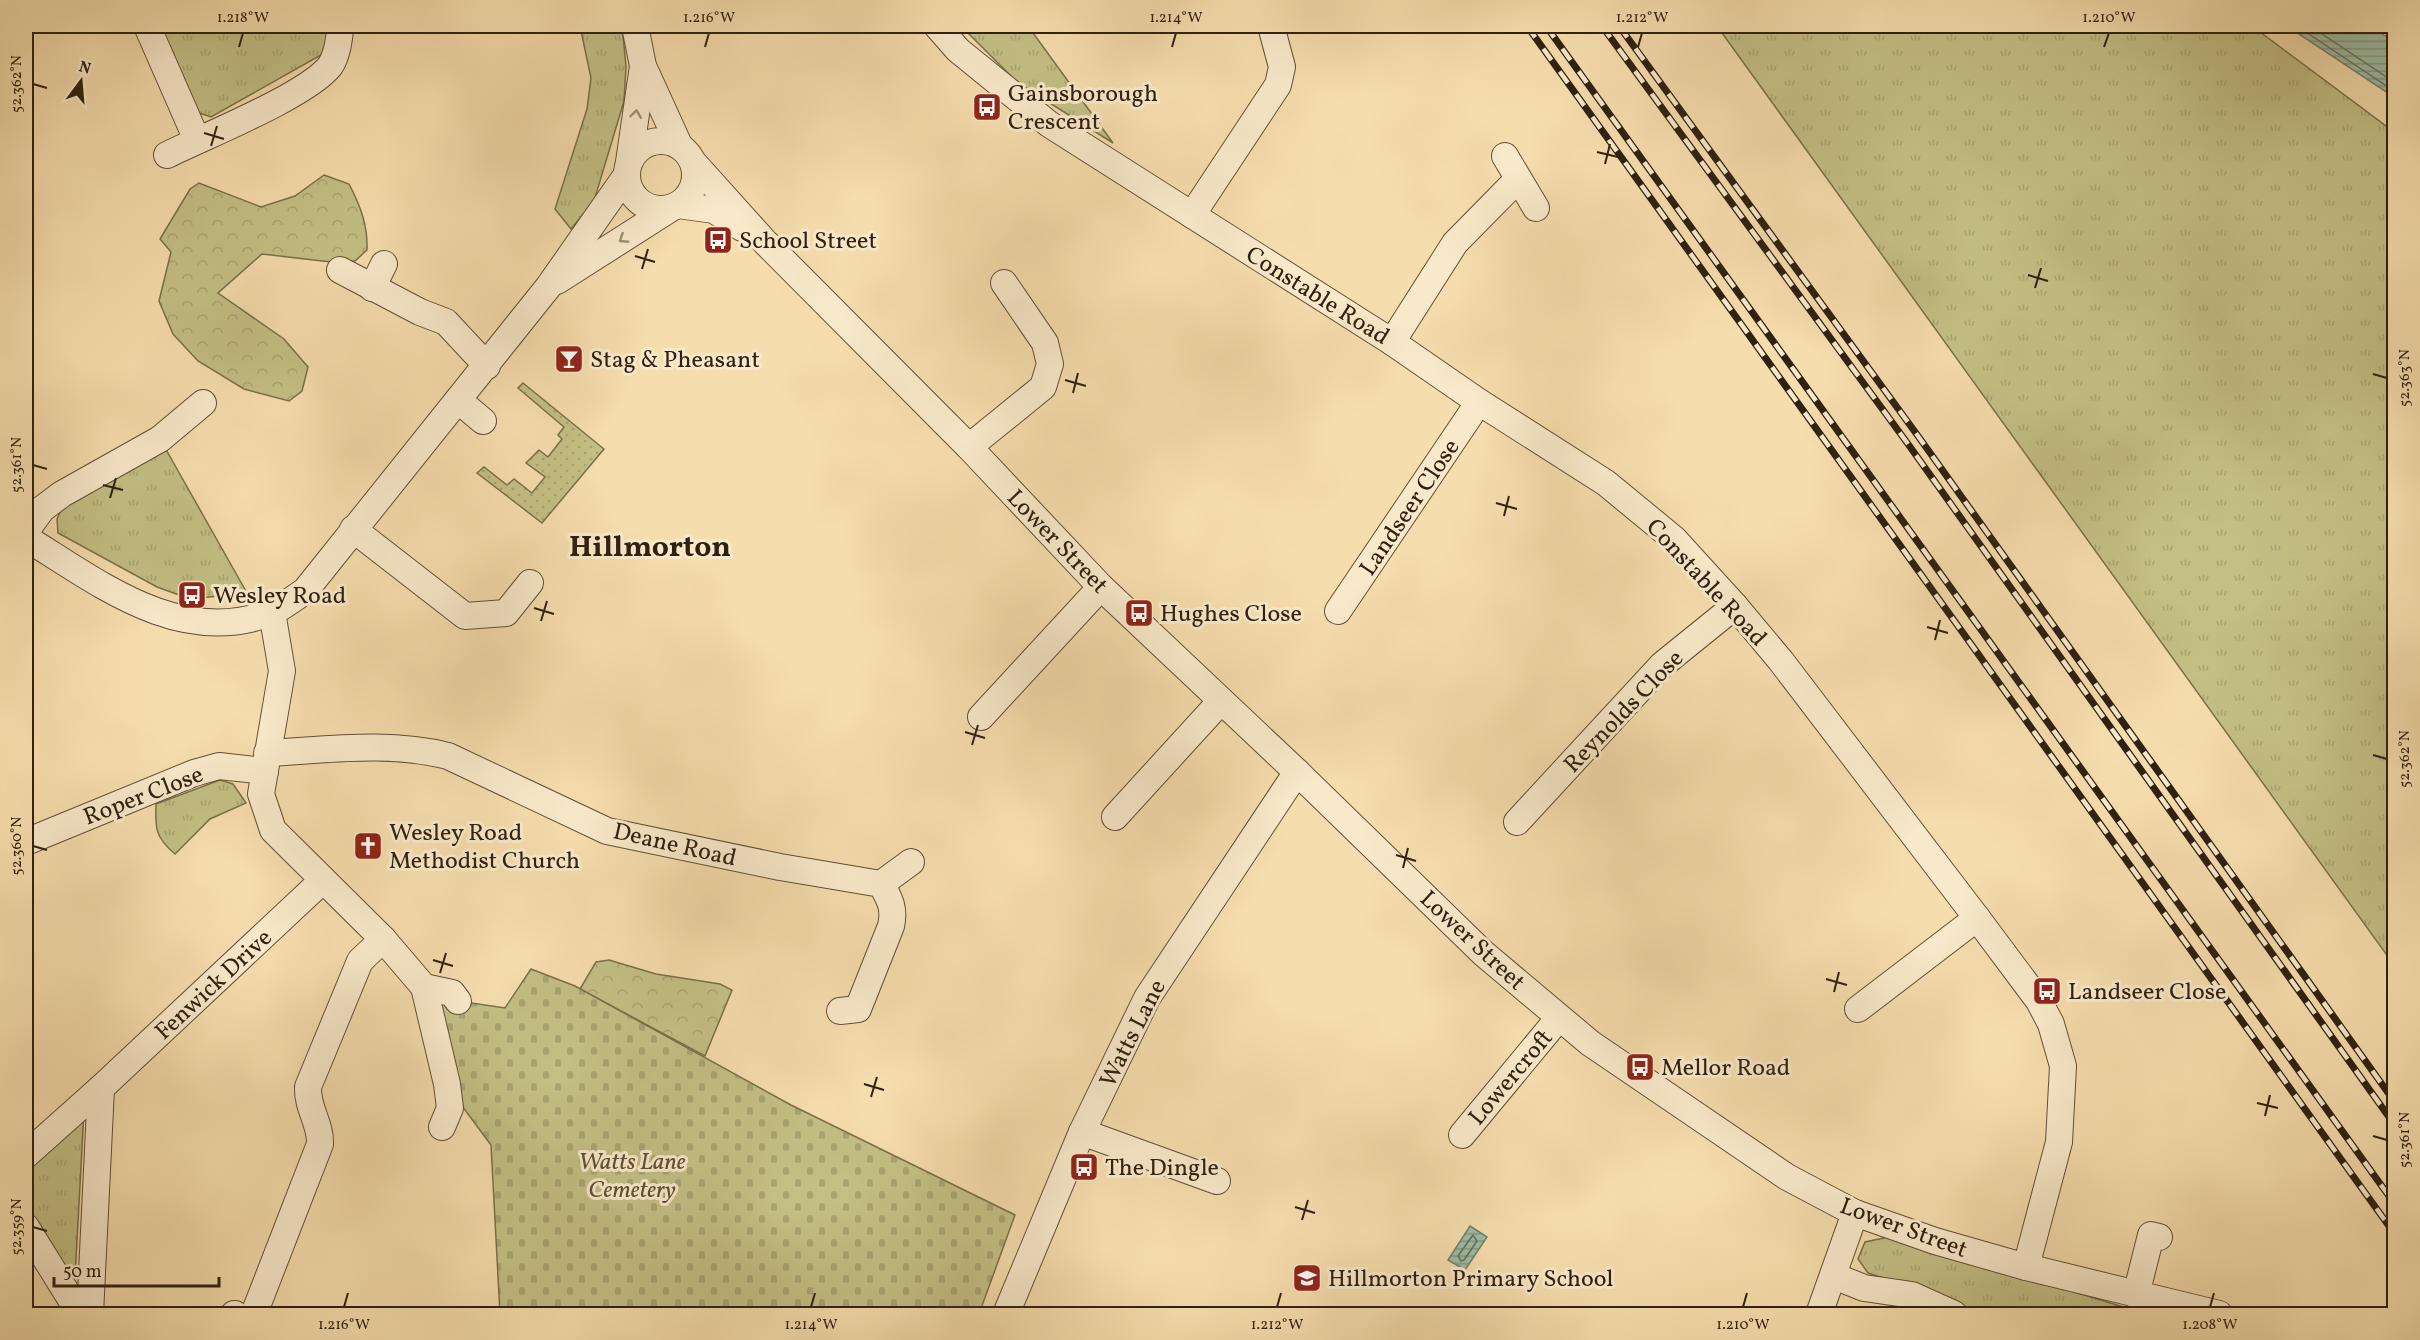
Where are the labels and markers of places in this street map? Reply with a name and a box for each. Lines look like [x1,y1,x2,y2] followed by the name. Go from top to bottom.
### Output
[1008,78,1158,140] place label: Gainsborough Crescent
[971,91,1003,123] bus stop icon: Gainsborough Crescent
[702,224,734,256] bus stop icon: School Street
[739,225,877,259] place label: School Street
[553,343,585,375] bar icon: Stag & Pheasant
[590,344,760,378] place label: Stag & Pheasant
[176,579,208,611] bus stop icon: Wesley Road
[213,580,346,614] place label: Wesley Road
[1123,597,1155,629] bus stop icon: Hughes Close
[1160,598,1302,632] place label: Hughes Close
[389,817,580,879] place label: Wesley Road Methodist Church
[352,830,384,862] church icon: Wesley Road Methodist Church
[2031,975,2063,1007] bus stop icon: Landseer Close
[2068,976,2226,1010] place label: Landseer Close
[1624,1051,1656,1083] bus stop icon: Mellor Road
[1661,1052,1790,1086] place label: Mellor Road
[1068,1151,1100,1183] bus stop icon: The Dingle
[1105,1152,1219,1186] place label: The Dingle
[1291,1262,1323,1294] school or university icon: Hillmorton Primary School
[1328,1263,1613,1297] place label: Hillmorton Primary School

